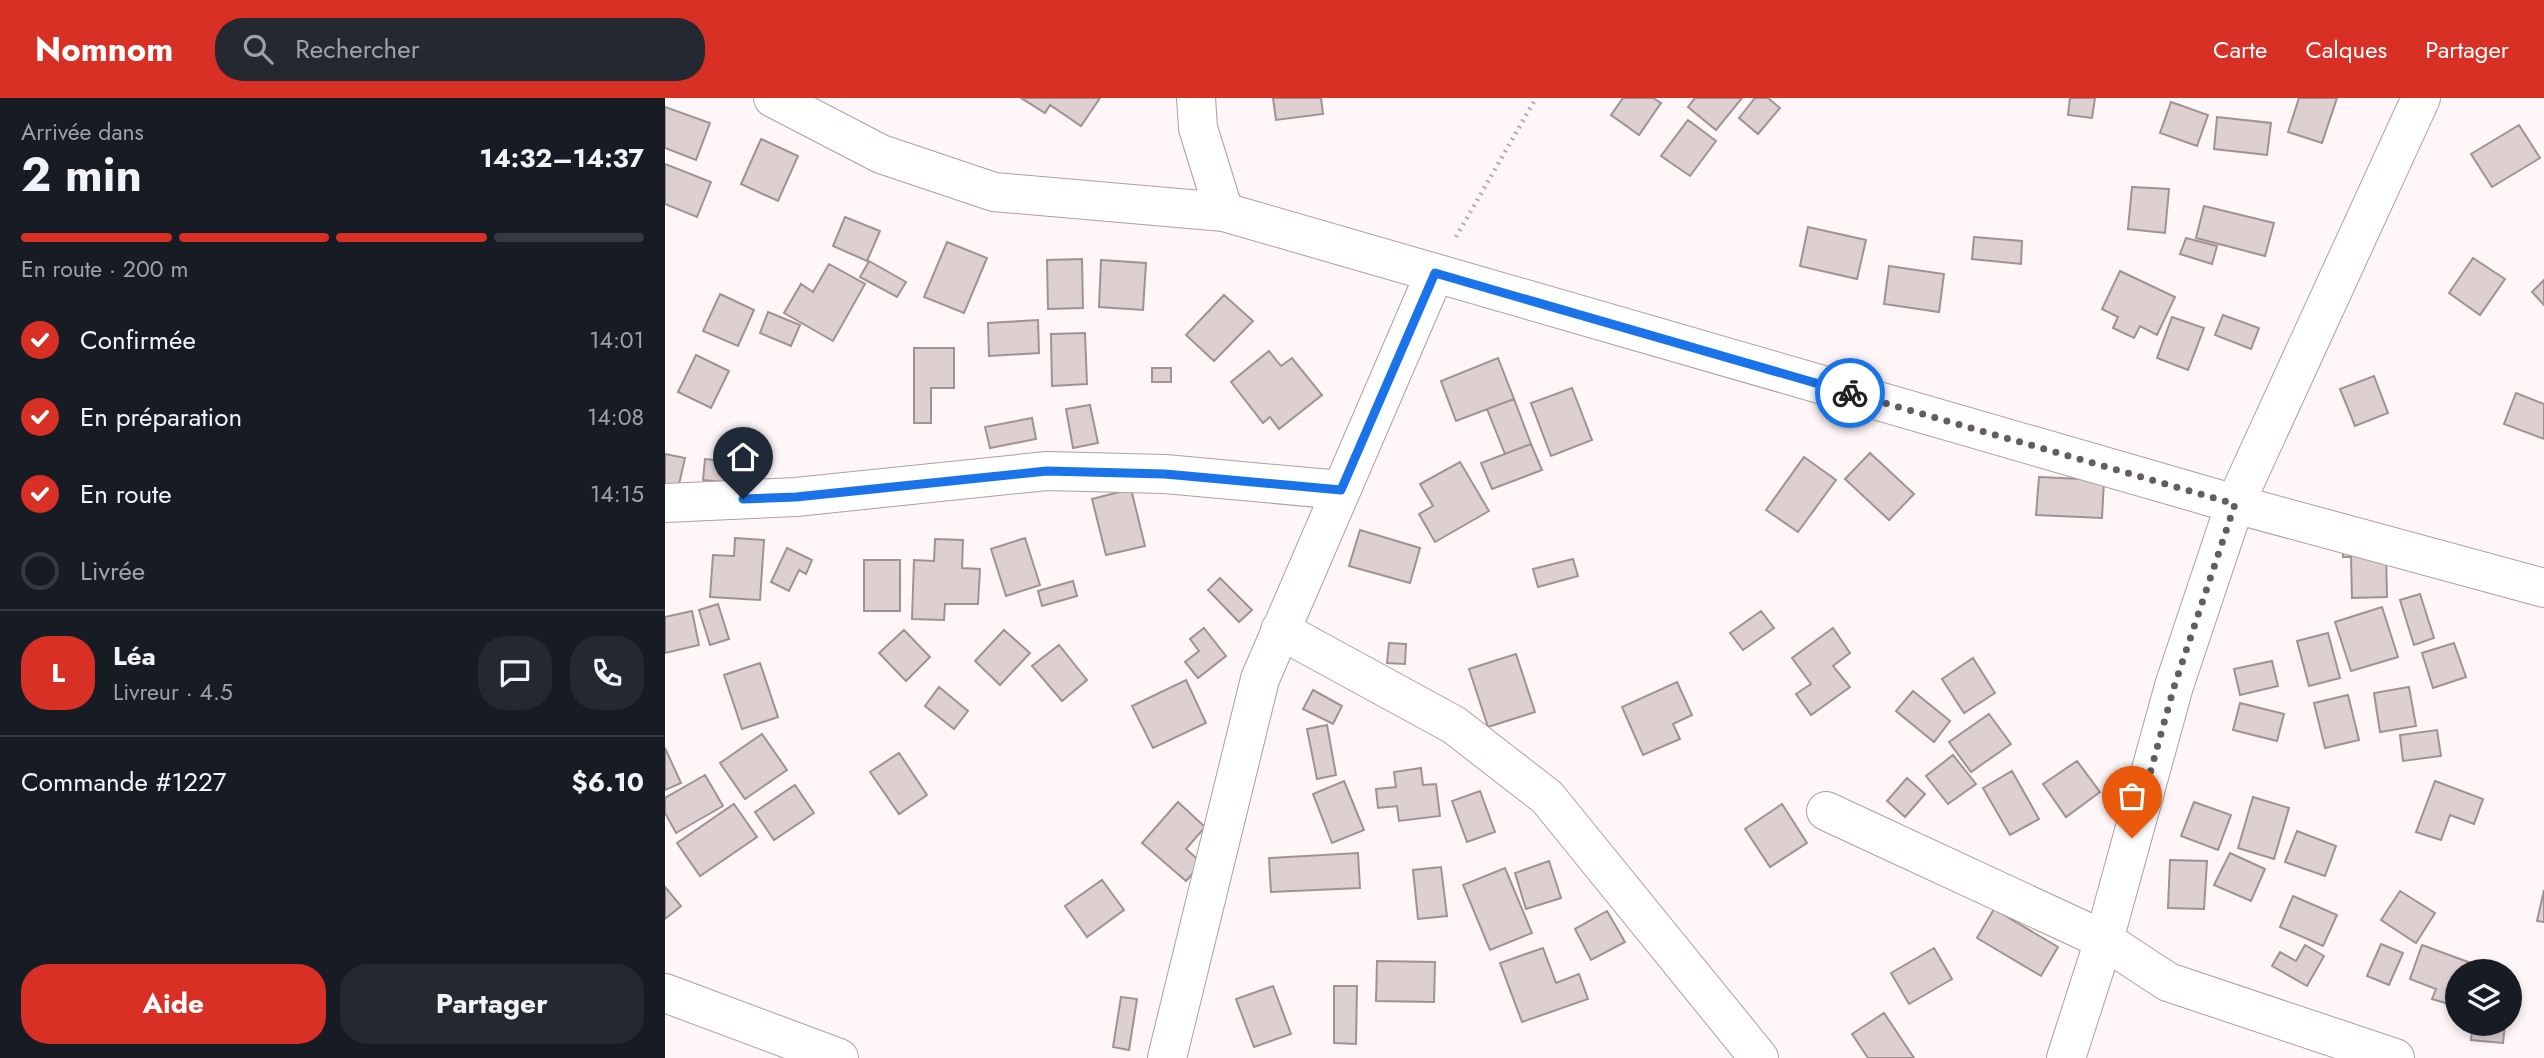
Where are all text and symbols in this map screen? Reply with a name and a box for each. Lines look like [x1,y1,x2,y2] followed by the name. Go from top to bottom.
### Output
[215,18,705,81] search box
[35,26,173,73] text: Nomnom
[239,30,277,68] icon: search
[295,30,420,68] text: Rechercher
[2213,32,2267,67] text: Carte
[2305,32,2387,67] text: Calques
[2425,32,2509,67] text: Partager
[21,115,144,149] text: Arrivée dans
[479,139,644,177] text: 14:32–14:37
[21,142,142,208] text: 2 min
[21,252,188,286] text: En route · 200 m
[21,321,59,359] icon: check
[80,321,196,359] text: Confirmée
[589,323,644,357] text: 14:01
[1815,358,1885,428] courier
[1831,374,1869,412] icon: bike
[21,398,59,436] icon: check
[80,398,242,436] text: En préparation
[587,400,644,434] text: 14:08
[713,427,773,499] pin
[724,438,762,476] icon: home
[21,475,59,513] icon: check
[80,475,172,513] text: En route
[590,477,644,511] text: 14:15
[80,552,145,590] text: Livrée
[478,636,552,710] button: chat
[570,636,644,710] button: phone
[113,637,156,675] text: Léa
[51,654,65,692] text: L
[113,675,233,709] text: Livreur · 4.5
[21,763,226,801] text: Commande #1227
[572,763,644,801] text: $6.10
[2102,766,2162,838] pin
[2113,777,2151,815] icon: bag
[2445,959,2522,1036] map controls
[2445,959,2522,1036] button: layers
[21,964,326,1044] button: Aide
[340,964,644,1044] button: Partager

